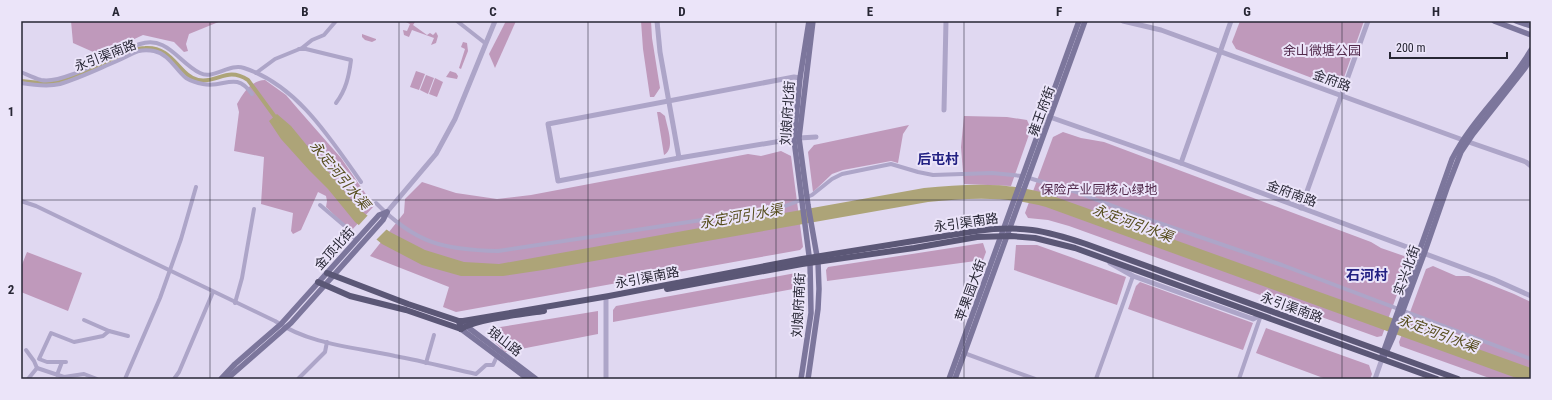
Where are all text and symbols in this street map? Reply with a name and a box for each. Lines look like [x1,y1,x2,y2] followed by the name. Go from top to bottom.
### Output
[112,4,120,19] text: A
[301,4,309,19] text: B
[489,4,497,19] text: C
[678,4,686,19] text: D
[867,4,874,19] text: E
[1056,4,1062,19] text: F
[1243,4,1251,19] text: G
[1432,4,1440,19] text: H
[1390,34,1507,60] scale bar
[72,37,138,74] street label: 永引渠南路
[1396,41,1426,55] text: 200 m
[1283,43,1361,58] park label: 余山微塘公园
[1311,67,1353,94] street label: 金府路
[778,80,797,146] street label: 刘娘府北街
[1026,84,1057,138] street label: 雍王府街
[8,104,14,119] text: 1
[307,138,374,214] water label: 永定河引水渠
[917,151,959,167] district label: 后屯村
[1265,178,1319,209] street label: 金府南路
[1040,182,1158,197] park label: 保险产业园核心绿地
[698,200,786,231] water label: 永定河引水渠
[1091,201,1177,246] water label: 永定河引水渠
[933,211,999,234] street label: 永引渠南路
[311,224,357,273] street label: 金顶北街
[1391,243,1422,297] street label: 实兴北街
[952,257,989,323] street label: 苹果园大街
[614,264,680,291] street label: 永引渠南路
[1346,267,1388,283] district label: 石河村
[789,272,808,338] street label: 刘娘府南街
[8,282,15,297] text: 2
[1259,289,1325,326] street label: 永引渠南路
[1396,311,1482,356] water label: 永定河引水渠
[485,324,525,359] street label: 琅山路

